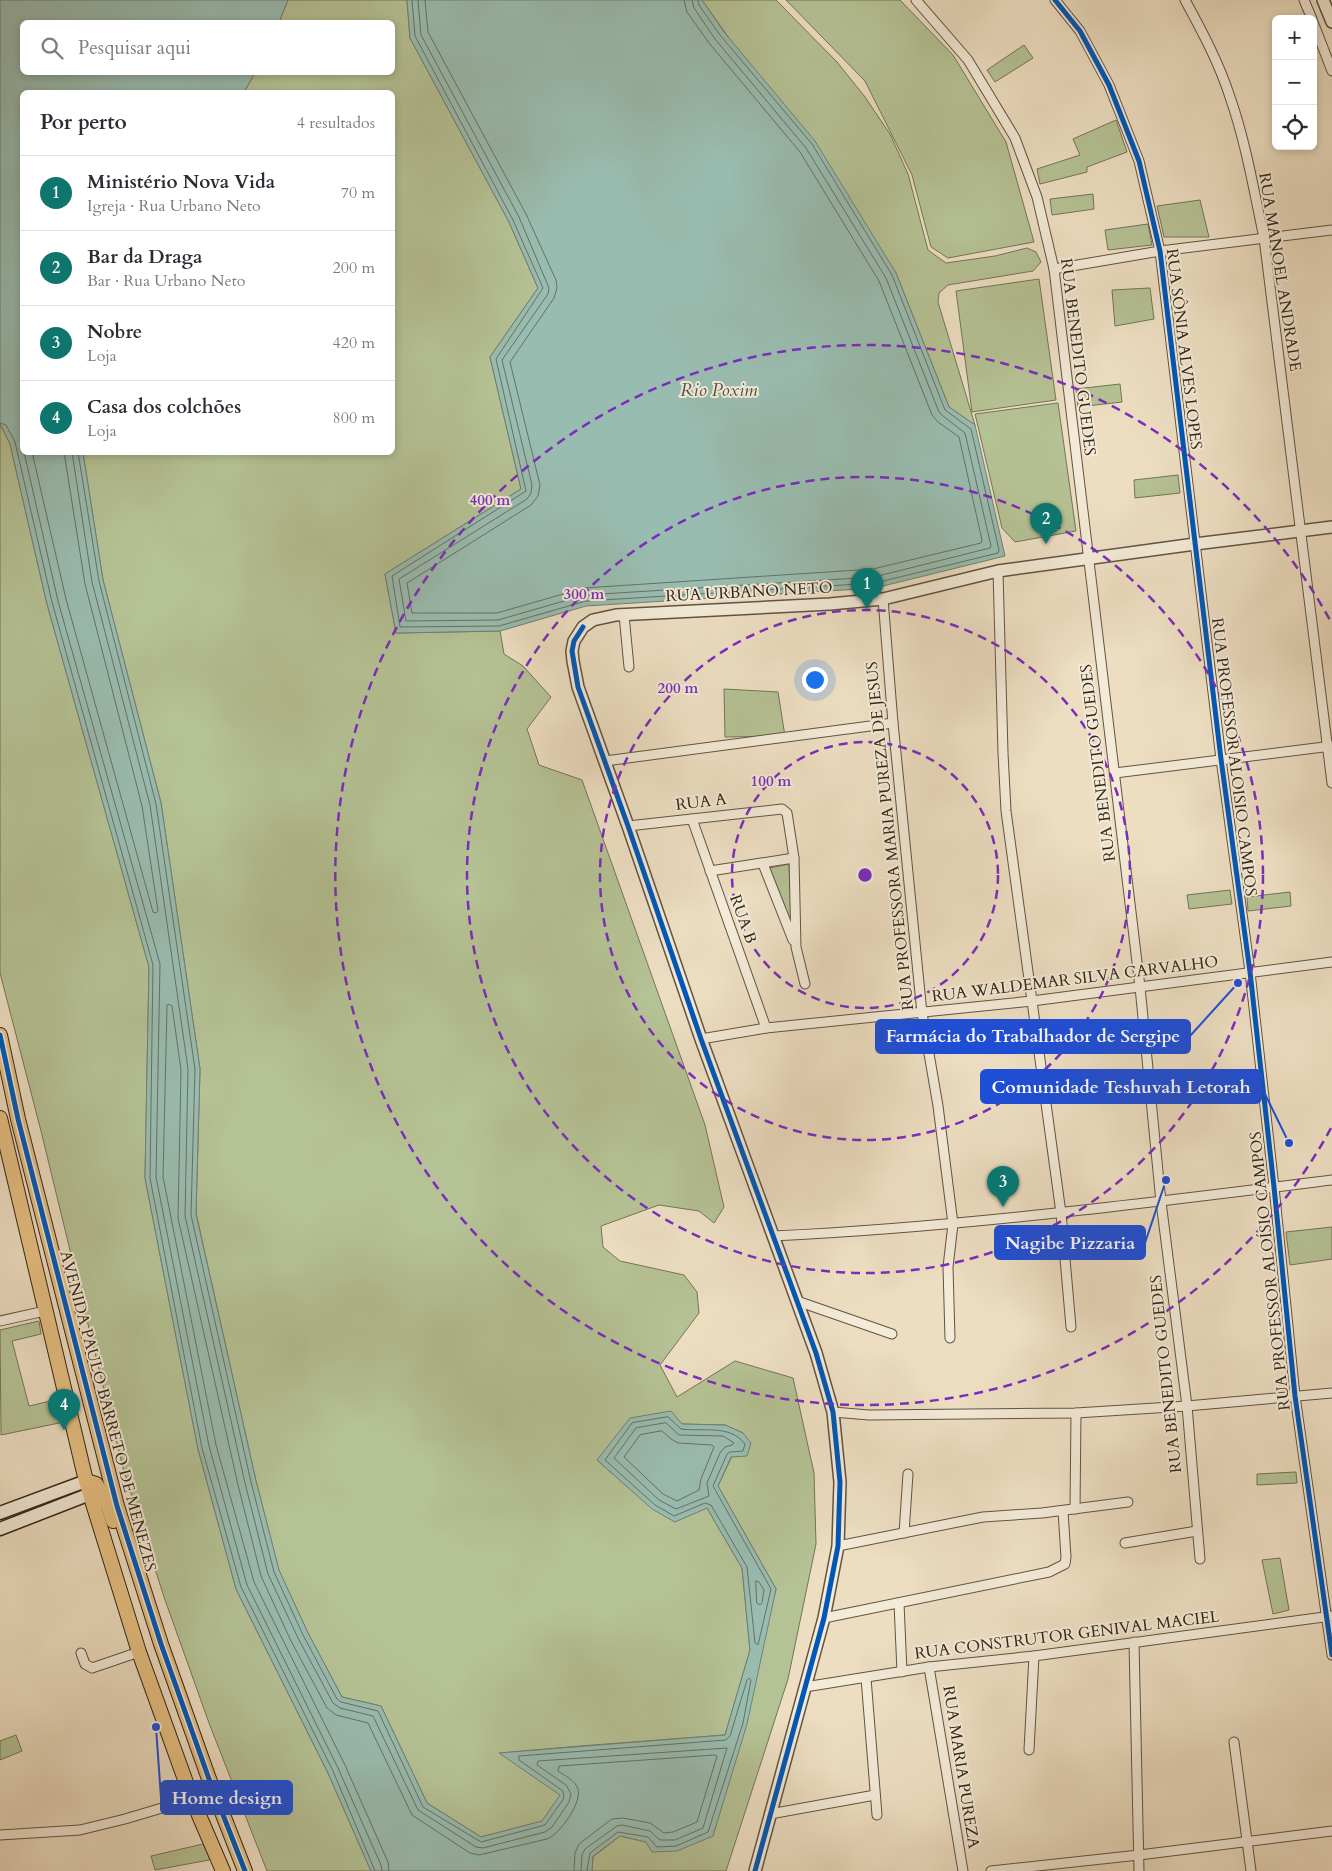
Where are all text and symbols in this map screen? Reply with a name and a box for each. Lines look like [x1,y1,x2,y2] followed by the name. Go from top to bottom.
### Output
[1272,15,1317,150] map controls
[1272,15,1317,60] button: +
[20,20,395,75] search box
[38,34,66,62] icon: search
[78,35,191,61] text: Pesquisar aqui
[1272,60,1317,105] button: −
[1272,105,1317,150] button: locate
[40,108,127,137] text: Por perto
[297,112,375,134] text: 4 resultados
[87,169,275,195] text: Ministério Nova Vida
[1253,171,1307,373] street label: RUA MANOEL ANDRADE
[52,182,60,204] text: 1
[341,182,375,204] text: 70 m
[87,195,261,217] text: Igreja · Rua Urbano Neto
[87,244,202,270] text: Bar da Draga
[1161,247,1207,451] street label: RUA SÔNIA ALVES LOPES
[52,257,60,279] text: 2
[333,257,375,279] text: 200 m
[1055,257,1101,457] street label: RUA BENEDITO GUEDES
[87,270,245,292] text: Bar · Rua Urbano Neto
[87,319,142,345] text: Nobre
[52,332,60,354] text: 3
[333,332,375,354] text: 420 m
[87,345,117,367] text: Loja
[680,378,758,403] water label: Rio Poxim
[87,394,241,420] text: Casa dos colchões
[52,407,60,429] text: 4
[333,407,375,429] text: 800 m
[87,420,117,442] text: Loja
[470,490,511,510] text: 400 m
[1030,503,1062,544] pin: 2
[851,568,883,609] pin: 1
[665,577,833,607] street label: RUA URBANO NETO
[564,584,605,604] text: 300 m
[1206,617,1262,897] street label: RUA PROFESSOR ALOISIO CAMPOS
[861,660,919,1012] street label: RUA PROFESSORA MARIA PUREZA DE JESUS
[1075,663,1121,863] street label: RUA BENEDITO GUEDES
[802,667,828,693] your location
[658,678,699,698] text: 200 m
[751,771,792,791] text: 100 m
[674,788,728,816] street label: RUA A
[856,866,874,884] centre of rings
[724,891,762,947] street label: RUA B
[930,950,1220,1008] street label: RUA WALDEMAR SILVA CARVALHO
[876,1020,1190,1053] callout: Farmácia do Trabalhador de Sergipe
[886,1024,1180,1049] text: Farmácia do Trabalhador de Sergipe
[981,1070,1261,1103] callout: Comunidade Teshuvah Letorah
[991,1075,1251,1100] text: Comunidade Teshuvah Letorah
[1244,1130,1296,1412] street label: RUA PROFESSOR ALOÍSIO CAMPOS
[987,1166,1019,1207] pin: 3
[995,1226,1145,1259] callout: Nagibe Pizzaria
[1005,1231,1135,1256] text: Nagibe Pizzaria
[54,1248,162,1574] street label: AVENIDA PAULO BARRETO DE MENEZES
[1145,1274,1187,1474] street label: RUA BENEDITO GUEDES
[48,1389,80,1430] pin: 4
[913,1605,1221,1665] street label: RUA CONSTRUTOR GENIVAL MACIEL
[937,1684,985,1851] street label: RUA MARIA PUREZA
[161,1781,292,1814] callout: Home design
[172,1786,283,1811] text: Home design

